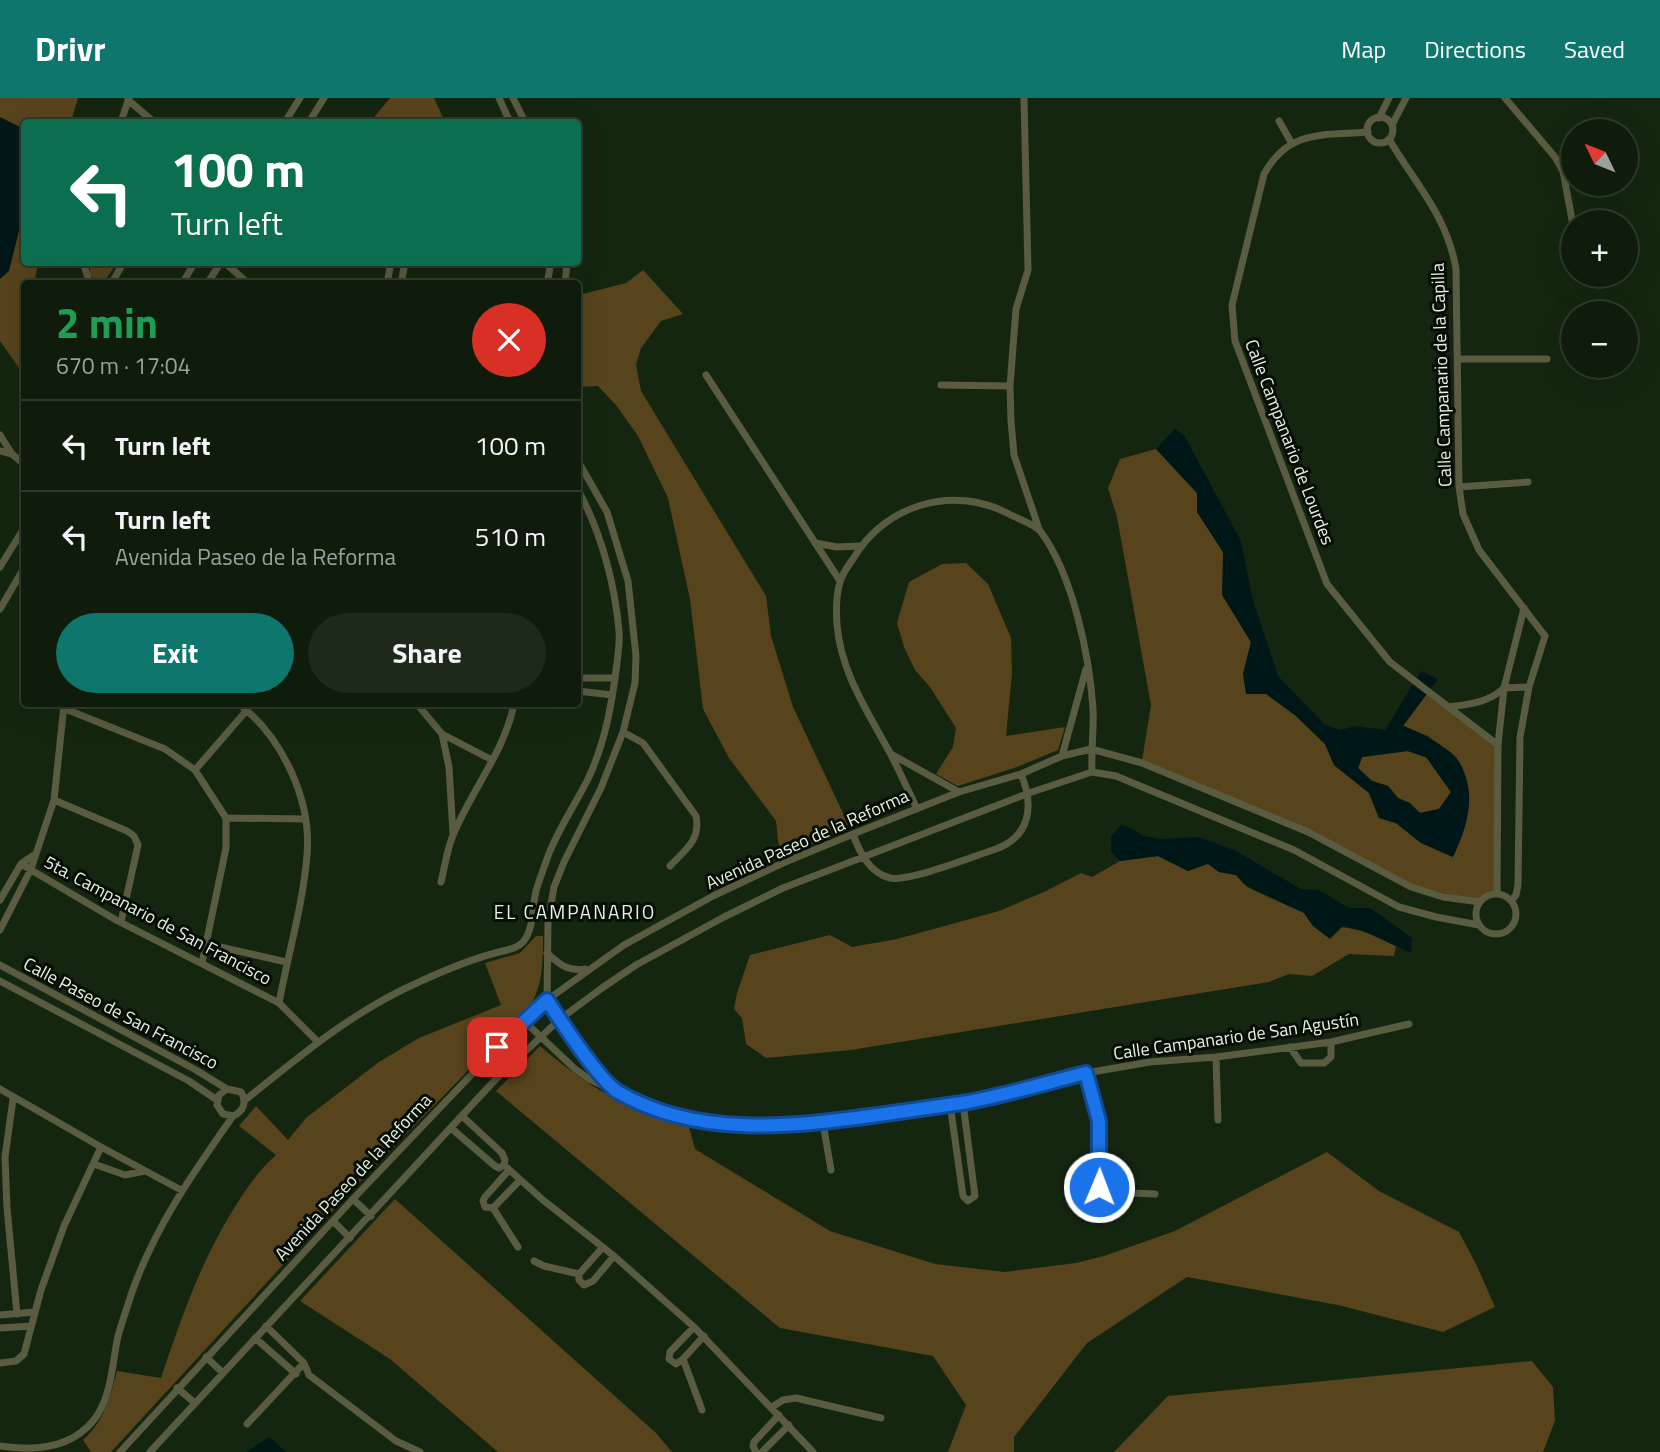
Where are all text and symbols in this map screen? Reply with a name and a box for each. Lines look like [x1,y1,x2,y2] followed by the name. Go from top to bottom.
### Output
[35,24,106,74] text: Drivr
[1341,31,1386,67] text: Map
[1424,31,1526,67] text: Directions
[1564,31,1625,67] text: Saved
[1561,119,1638,196] north arrow
[1561,119,1638,378] map controls
[171,131,305,206] text: 100 m
[56,147,147,238] icon: left
[171,199,283,247] text: Turn left
[1561,210,1638,287] button: +
[1424,263,1458,487] street label: Calle Campanario de la Capilla
[56,290,158,354] text: 2 min
[1561,301,1638,378] button: −
[472,303,546,377] button: close
[1238,335,1342,549] street label: Calle Campanario de Lourdes
[56,348,191,383] text: 670 m · 17:04
[115,426,210,465] text: Turn left
[475,426,546,465] text: 100 m
[56,427,94,465] icon: left
[115,500,210,539] text: Turn left
[475,517,546,556] text: 510 m
[56,518,94,556] icon: left
[115,539,396,574] text: Avenida Paseo de la Reforma
[56,613,294,693] button: Exit
[308,613,546,693] button: Share
[701,782,913,896] street label: Avenida Paseo de la Reforma
[39,848,277,992] street label: 5ta. Campanario de San Francisco
[494,897,656,926] district label: EL CAMPANARIO
[19,950,223,1076] street label: Calle Paseo de San Francisco
[1112,1005,1360,1067] street label: Calle Campanario de San Agustín
[467,1017,527,1077] pin
[478,1028,516,1066] icon: arrive
[268,1087,438,1267] street label: Avenida Paseo de la Reforma
[1062,1150,1136,1224] position arrow

